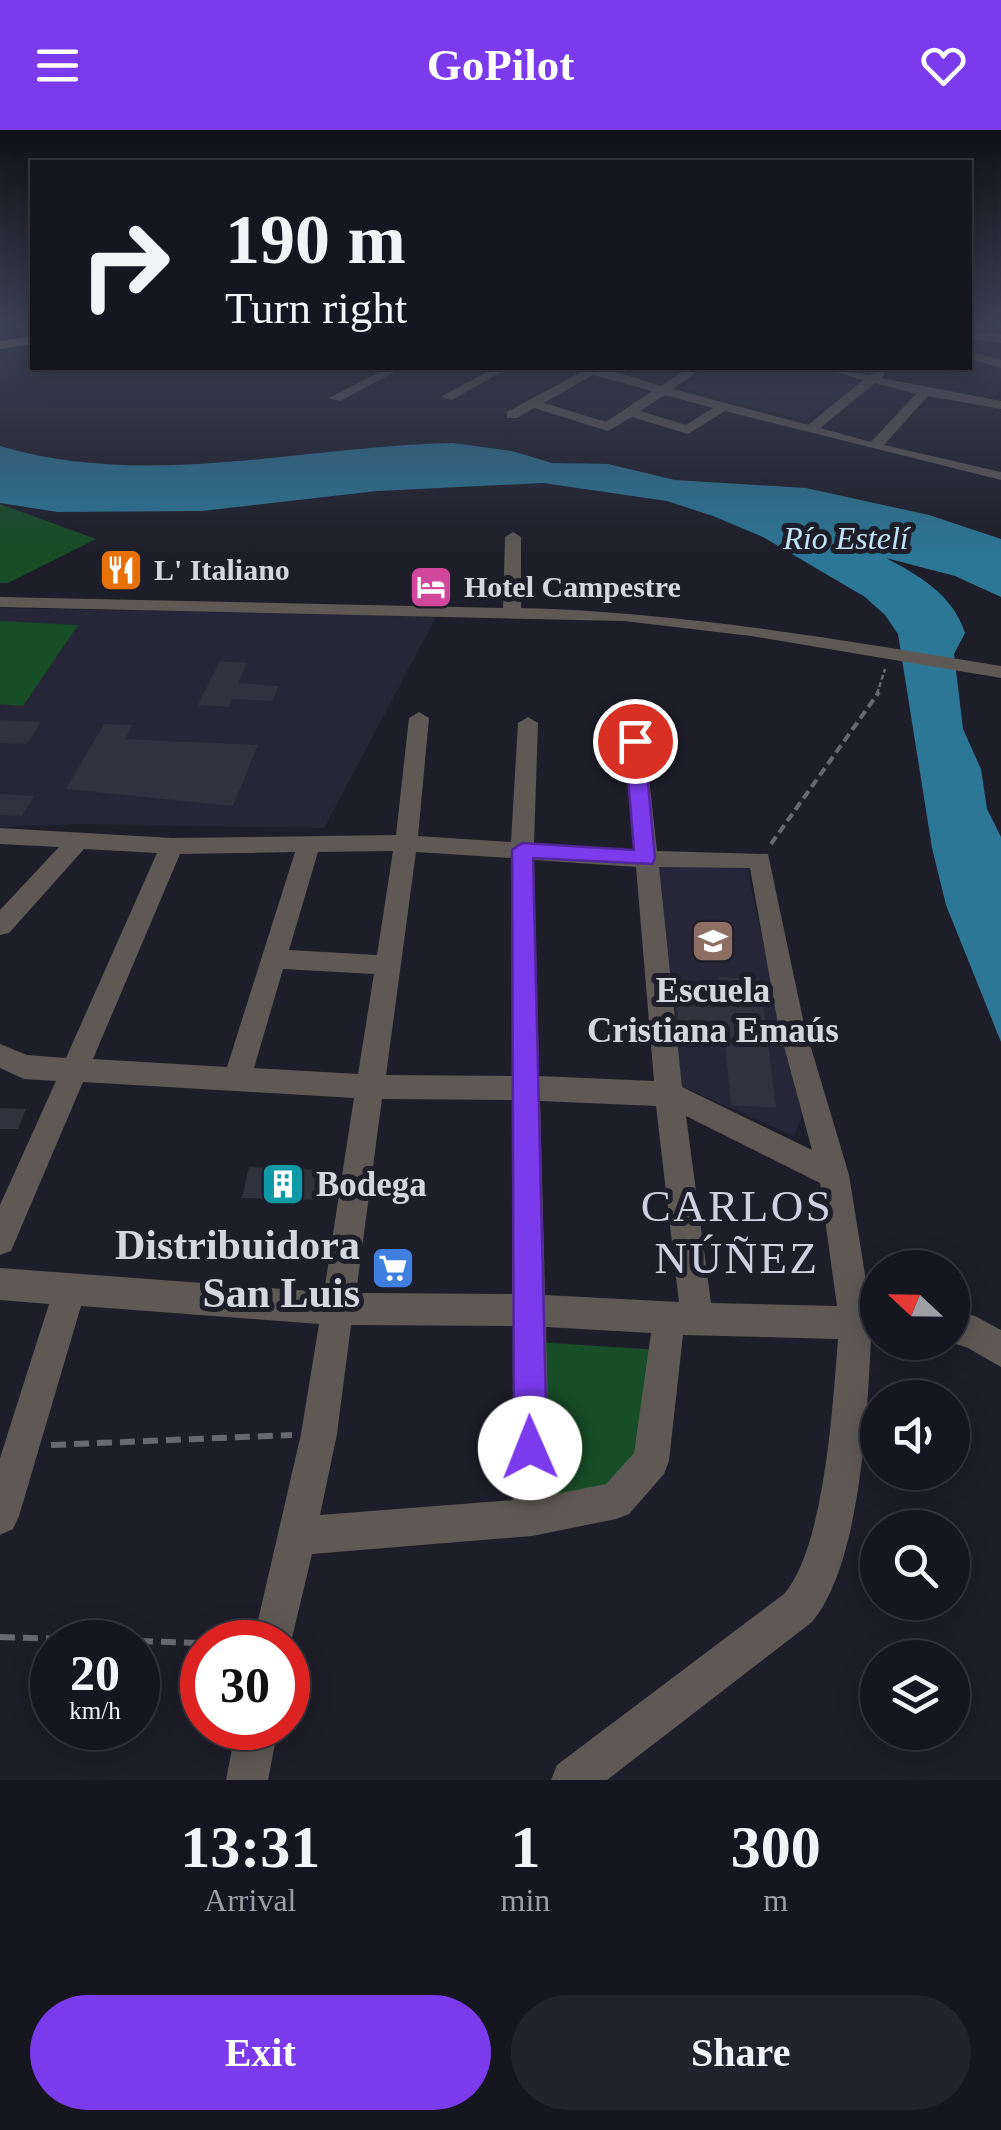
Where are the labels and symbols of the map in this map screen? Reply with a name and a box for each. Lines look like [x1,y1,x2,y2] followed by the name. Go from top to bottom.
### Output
[782,520,912,556] water label: Río Estelí
[98,547,144,593] restaurant icon: L' Italiano
[154,553,290,586] place label: L' Italiano
[408,564,454,610] hotel icon: Hotel Campestre
[464,570,681,603] place label: Hotel Campestre
[593,699,678,784] pin
[690,918,736,964] school or university icon: Escuela Cristiana Emaús
[587,971,839,1050] place label: Escuela Cristiana Emaús
[260,1161,306,1207] building icon: Bodega
[316,1165,427,1204] place label: Bodega
[641,1181,833,1283] district label: CARLOS NÚÑEZ
[115,1222,360,1316] place label: Distribuidora San Luis
[370,1245,416,1291] supermarket icon: Distribuidora San Luis
[860,1250,970,1360] north arrow
[478,1396,582,1500] position arrow
[180,1620,310,1750] speed limit sign: 30

